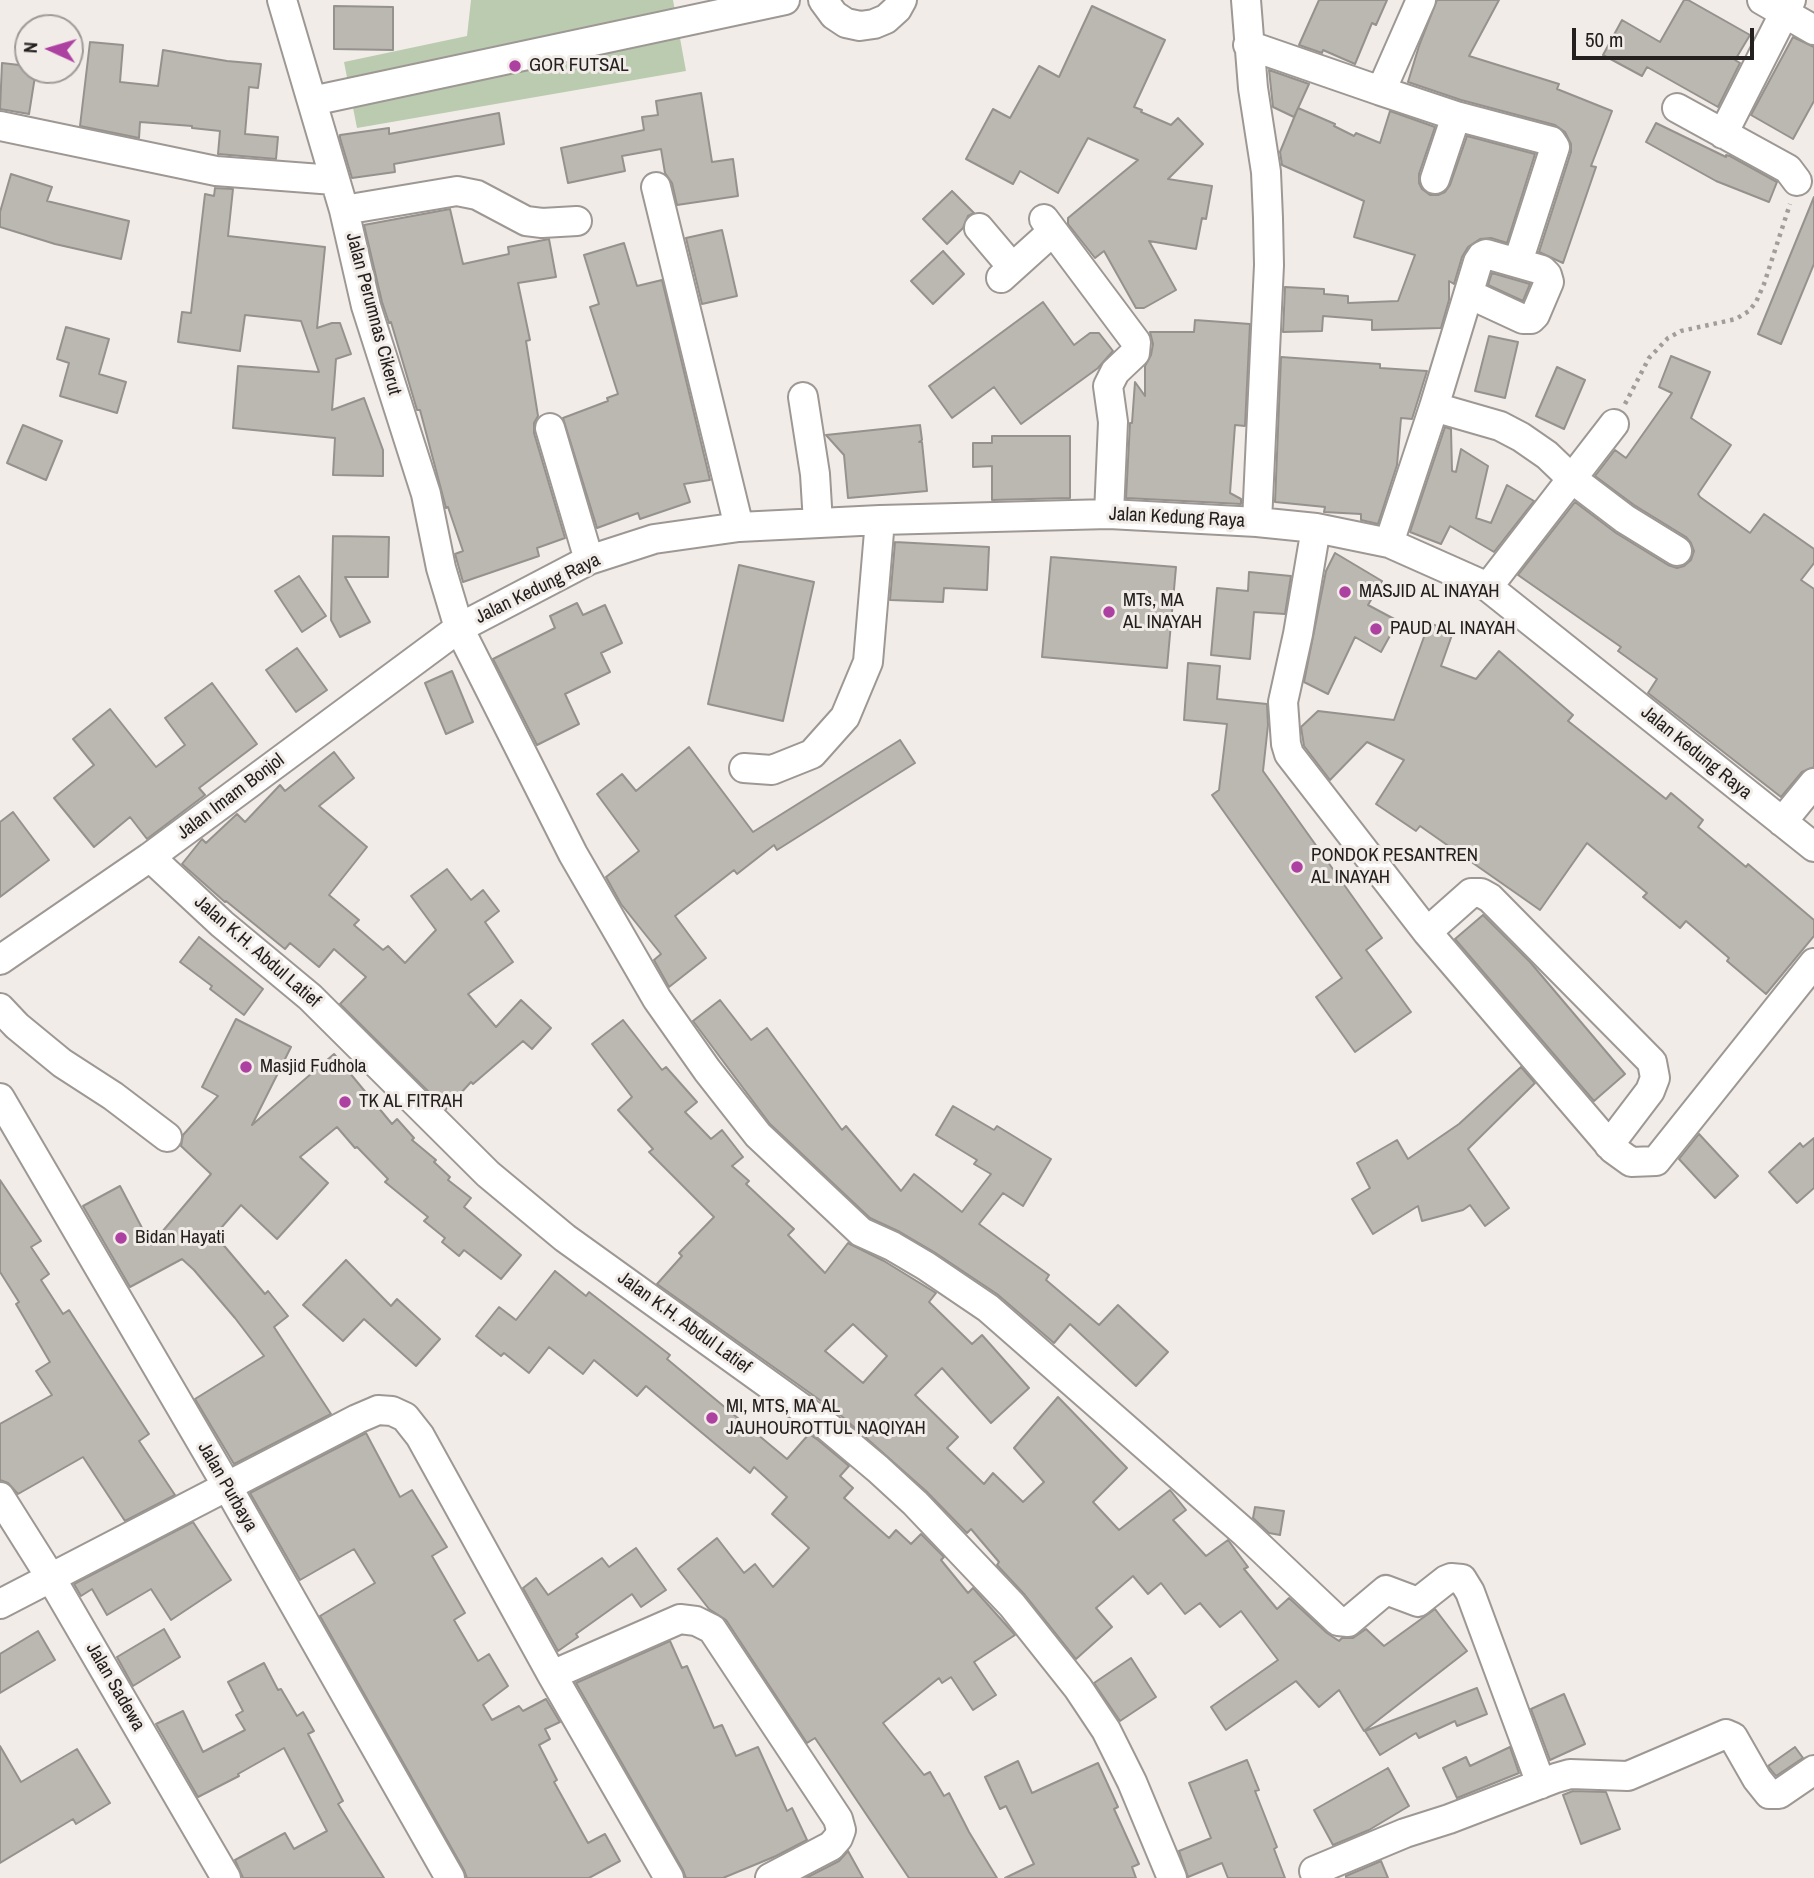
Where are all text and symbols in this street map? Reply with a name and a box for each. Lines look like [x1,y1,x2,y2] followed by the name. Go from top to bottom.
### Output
[14,14,84,84] north arrow
[1576,14,1758,58] scale bar
[1585,25,1623,54] text: 50 m
[17,41,43,54] text: N
[529,55,629,77] place label: GOR FUTSAL
[507,58,523,74] marker: GOR FUTSAL
[340,230,406,398] street label: Jalan Perumnas Cikerut
[1109,503,1245,533] street label: Jalan Kedung Raya
[472,549,604,629] street label: Jalan Kedung Raya
[1359,581,1500,603] place label: MASJID AL INAYAH
[1337,584,1353,600] marker: MASJID AL INAYAH
[1123,590,1202,634] place label: MTs, MA AL INAYAH
[1101,604,1117,620] marker: MTs, MA AL INAYAH
[1390,618,1516,640] place label: PAUD AL INAYAH
[1368,621,1384,637] marker: PAUD AL INAYAH
[1636,701,1756,805] street label: Jalan Kedung Raya
[173,749,289,845] street label: Jalan Imam Bonjol
[1311,845,1478,889] place label: PONDOK PESANTREN AL INAYAH
[1289,859,1305,875] marker: PONDOK PESANTREN AL INAYAH
[189,891,325,1013] street label: Jalan K.H. Abdul Latief
[260,1056,367,1078] place label: Masjid Fudhola
[238,1059,254,1075] marker: Masjid Fudhola
[359,1091,463,1113] place label: TK AL FITRAH
[337,1094,353,1110] marker: TK AL FITRAH
[135,1227,225,1249] place label: Bidan Hayati
[113,1230,129,1246] marker: Bidan Hayati
[613,1267,755,1379] street label: Jalan K.H. Abdul Latief
[726,1396,926,1440] place label: MI, MTS, MA AL JAUHOUROTTUL NAQIYAH
[704,1410,720,1426] marker: MI, MTS, MA AL JAUHOUROTTUL NAQIYAH
[192,1438,262,1536] street label: Jalan Purbaya
[81,1639,149,1735] street label: Jalan Sadewa

